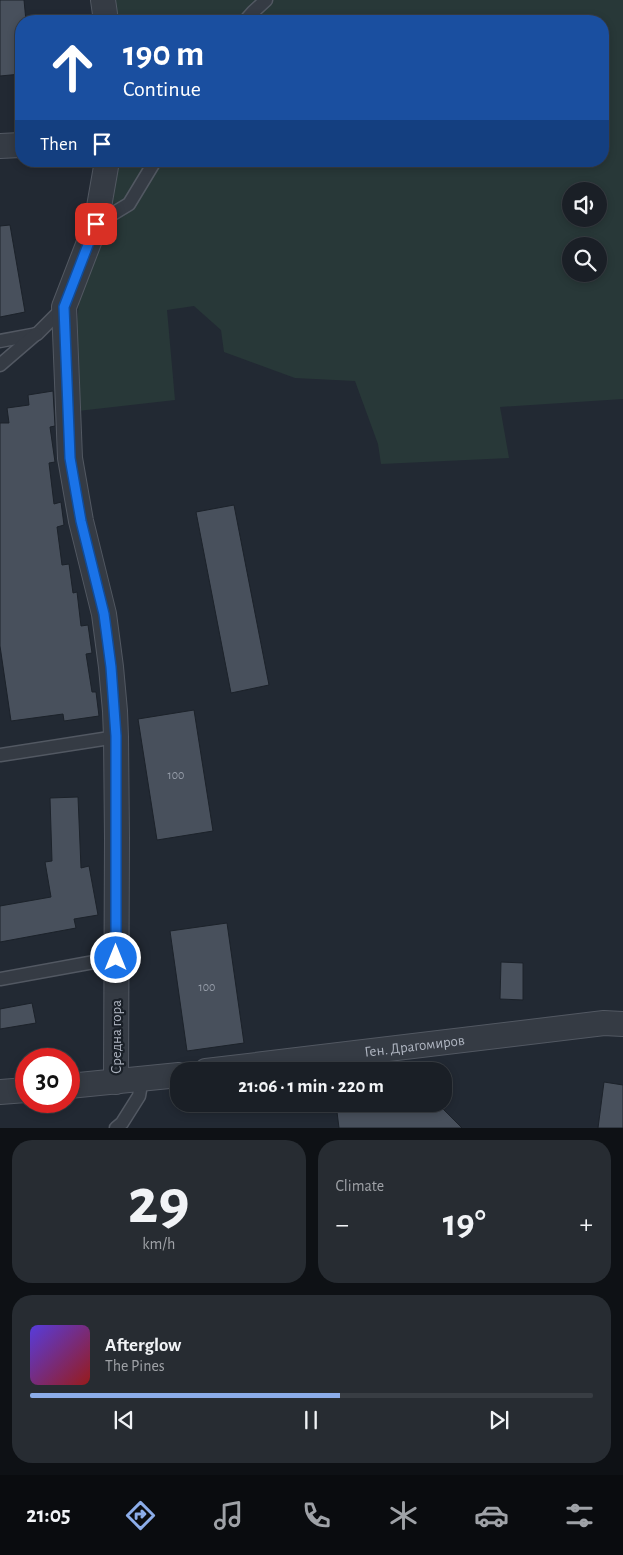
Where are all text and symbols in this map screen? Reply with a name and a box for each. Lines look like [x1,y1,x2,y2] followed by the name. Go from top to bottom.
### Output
[40,35,105,100] icon: ahead
[123,37,204,72] text: 190 m
[123,78,201,100] text: Continue
[88,130,116,158] icon: arrive
[40,135,78,154] text: Then
[562,182,607,282] map controls
[562,182,607,227] button: sound
[75,203,117,245] pin
[82,210,110,238] icon: arrive
[562,237,607,282] button: search
[168,769,184,781] house number: 100
[89,931,141,983] position arrow
[199,981,215,993] house number: 100
[109,1000,124,1074] street label: Средна гора
[364,1033,465,1060] street label: Ген. Драгомиров
[15,1048,80,1113] speed limit sign: 30
[238,1077,384,1096] text: 21:06 · 1 min · 220 m
[128,1170,190,1235] text: 29
[336,1178,384,1194] text: Climate
[443,1205,486,1243] text: 19°
[336,1211,349,1239] text: −
[580,1211,593,1239] text: +
[142,1236,175,1252] text: km/h
[105,1336,181,1355] text: Afterglow
[105,1358,165,1374] text: The Pines
[110,1406,138,1434] icon: previous
[297,1406,325,1434] icon: pause
[485,1406,513,1434] icon: next
[123,1498,158,1533] icon: directions
[211,1498,246,1533] icon: music
[299,1498,334,1533] icon: phone
[386,1498,421,1533] icon: climate
[474,1498,509,1533] icon: car
[562,1498,597,1533] icon: filters
[26,1504,71,1526] text: 21:05

